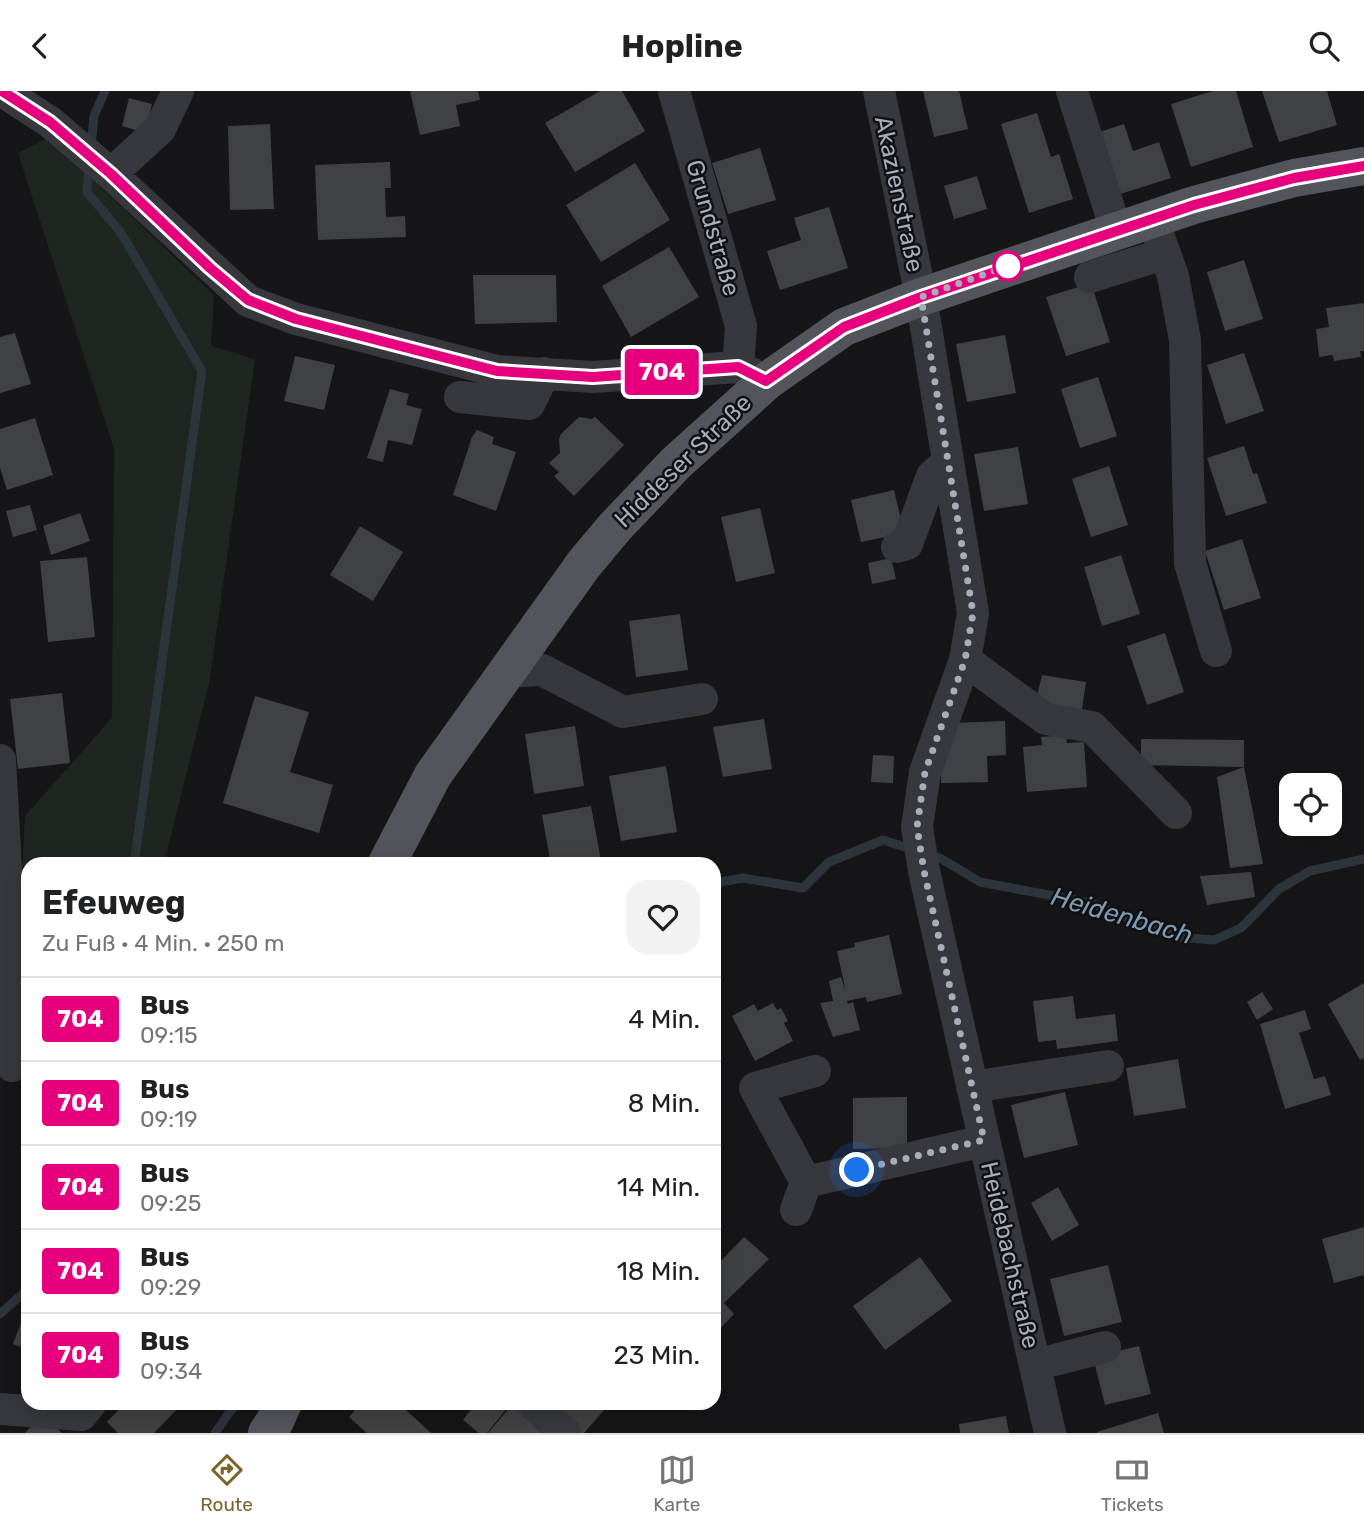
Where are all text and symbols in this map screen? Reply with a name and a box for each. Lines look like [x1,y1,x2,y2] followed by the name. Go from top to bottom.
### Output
[21,27,59,65] icon: back
[621,27,743,65] text: Hopline
[1305,27,1343,65] icon: search
[869,113,929,275] street label: Akazienstraße
[680,157,746,299] street label: Grundstraße
[993,251,1023,281] unlabelled marker
[622,349,702,395] line badge: 704
[639,358,685,386] text: 704
[609,389,757,533] street label: Hiddeser Straße
[1279,773,1342,836] map controls
[1279,773,1342,836] button: locate
[626,880,700,954] button: heart
[1048,881,1196,951] water label: Heidenbach
[42,883,186,922] text: Efeuweg
[42,929,285,957] text: Zu Fuß · 4 Min. · 250 m
[140,990,189,1021] text: Bus
[628,1004,700,1035] text: 4 Min.
[57,1005,104,1033] text: 704
[140,1021,198,1049] text: 09:15
[140,1074,189,1105] text: Bus
[628,1088,700,1119] text: 8 Min.
[57,1089,104,1117] text: 704
[140,1105,198,1133] text: 09:19
[839,1152,874,1187] your location
[140,1158,189,1189] text: Bus
[975,1159,1045,1351] street label: Heidebachstraße
[617,1172,700,1203] text: 14 Min.
[57,1173,104,1201] text: 704
[140,1189,201,1217] text: 09:25
[140,1242,189,1273] text: Bus
[617,1256,700,1287] text: 18 Min.
[57,1257,104,1285] text: 704
[140,1273,201,1301] text: 09:29
[140,1326,189,1357] text: Bus
[613,1340,700,1371] text: 23 Min.
[57,1341,104,1369] text: 704
[140,1357,202,1385] text: 09:34
[200,1451,253,1516] tab: Route
[653,1451,700,1516] tab: Karte
[1101,1451,1164,1516] tab: Tickets

